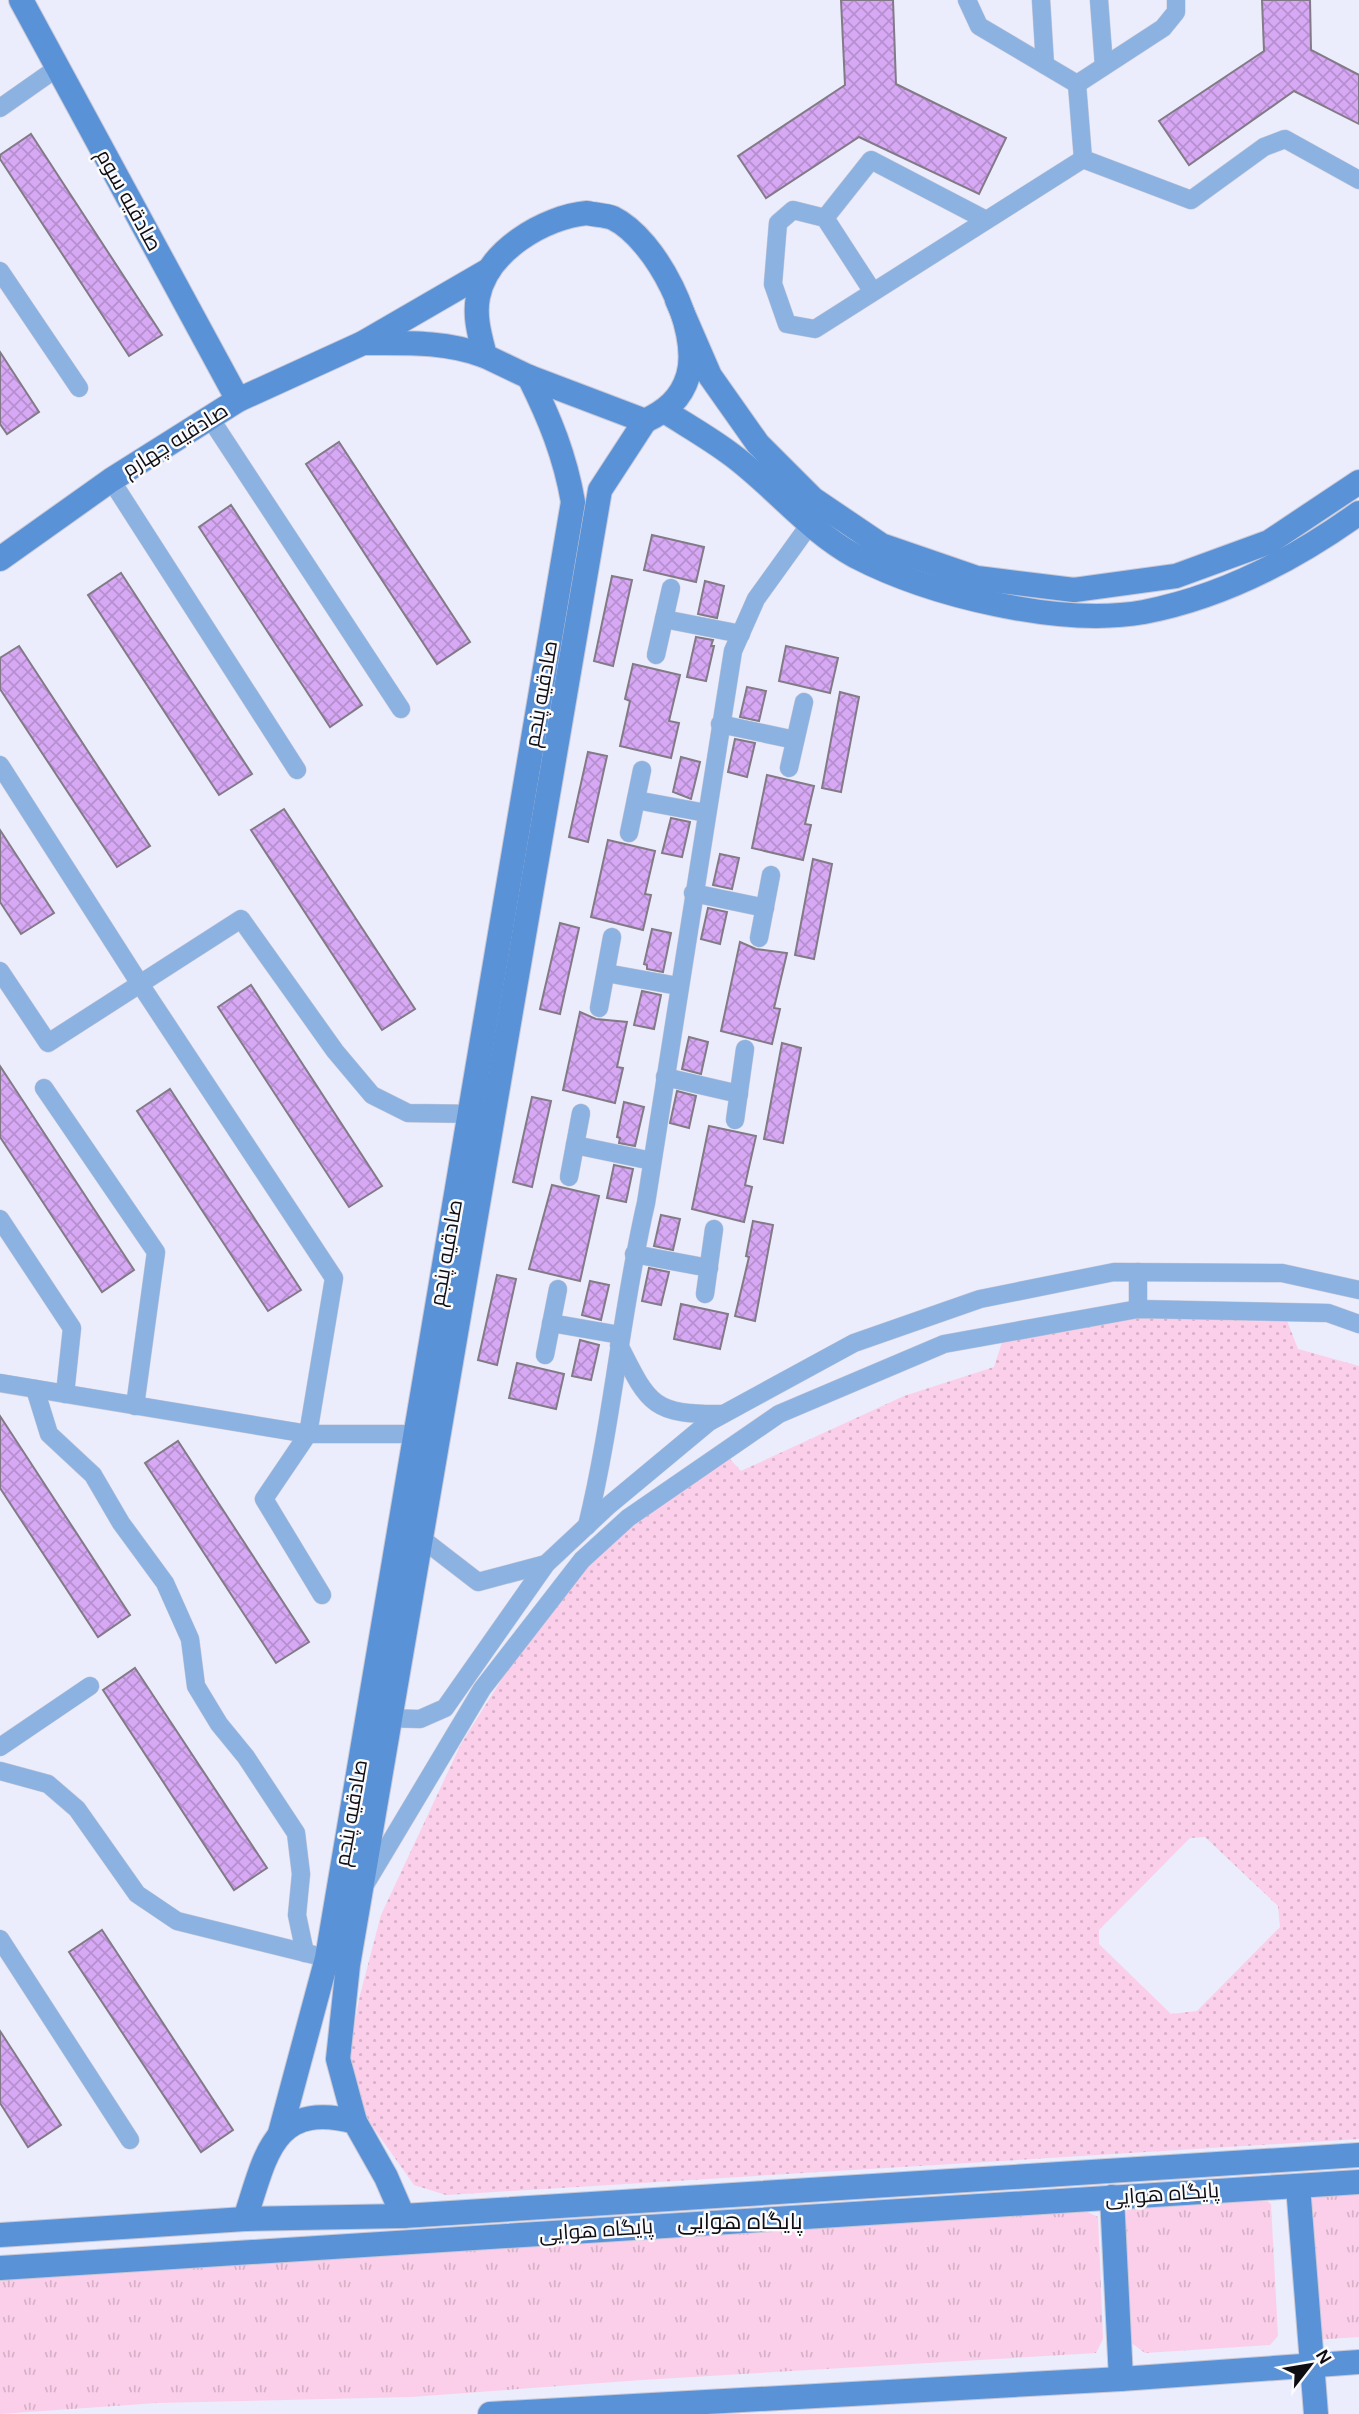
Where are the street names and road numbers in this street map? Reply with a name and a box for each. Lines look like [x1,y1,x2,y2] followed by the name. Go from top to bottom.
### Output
[90,145,167,256] street label: صادقیه سوم
[118,398,233,484] street label: صادقیه چهارم
[520,639,564,750] street label: صادقیه پنجم
[425,1198,469,1309] street label: صادقیه پنجم
[330,1758,374,1869] street label: صادقیه پنجم
[1104,2178,1220,2212] street label: پایگاه هوایی
[538,2214,654,2248] street label: پایگاه هوایی

